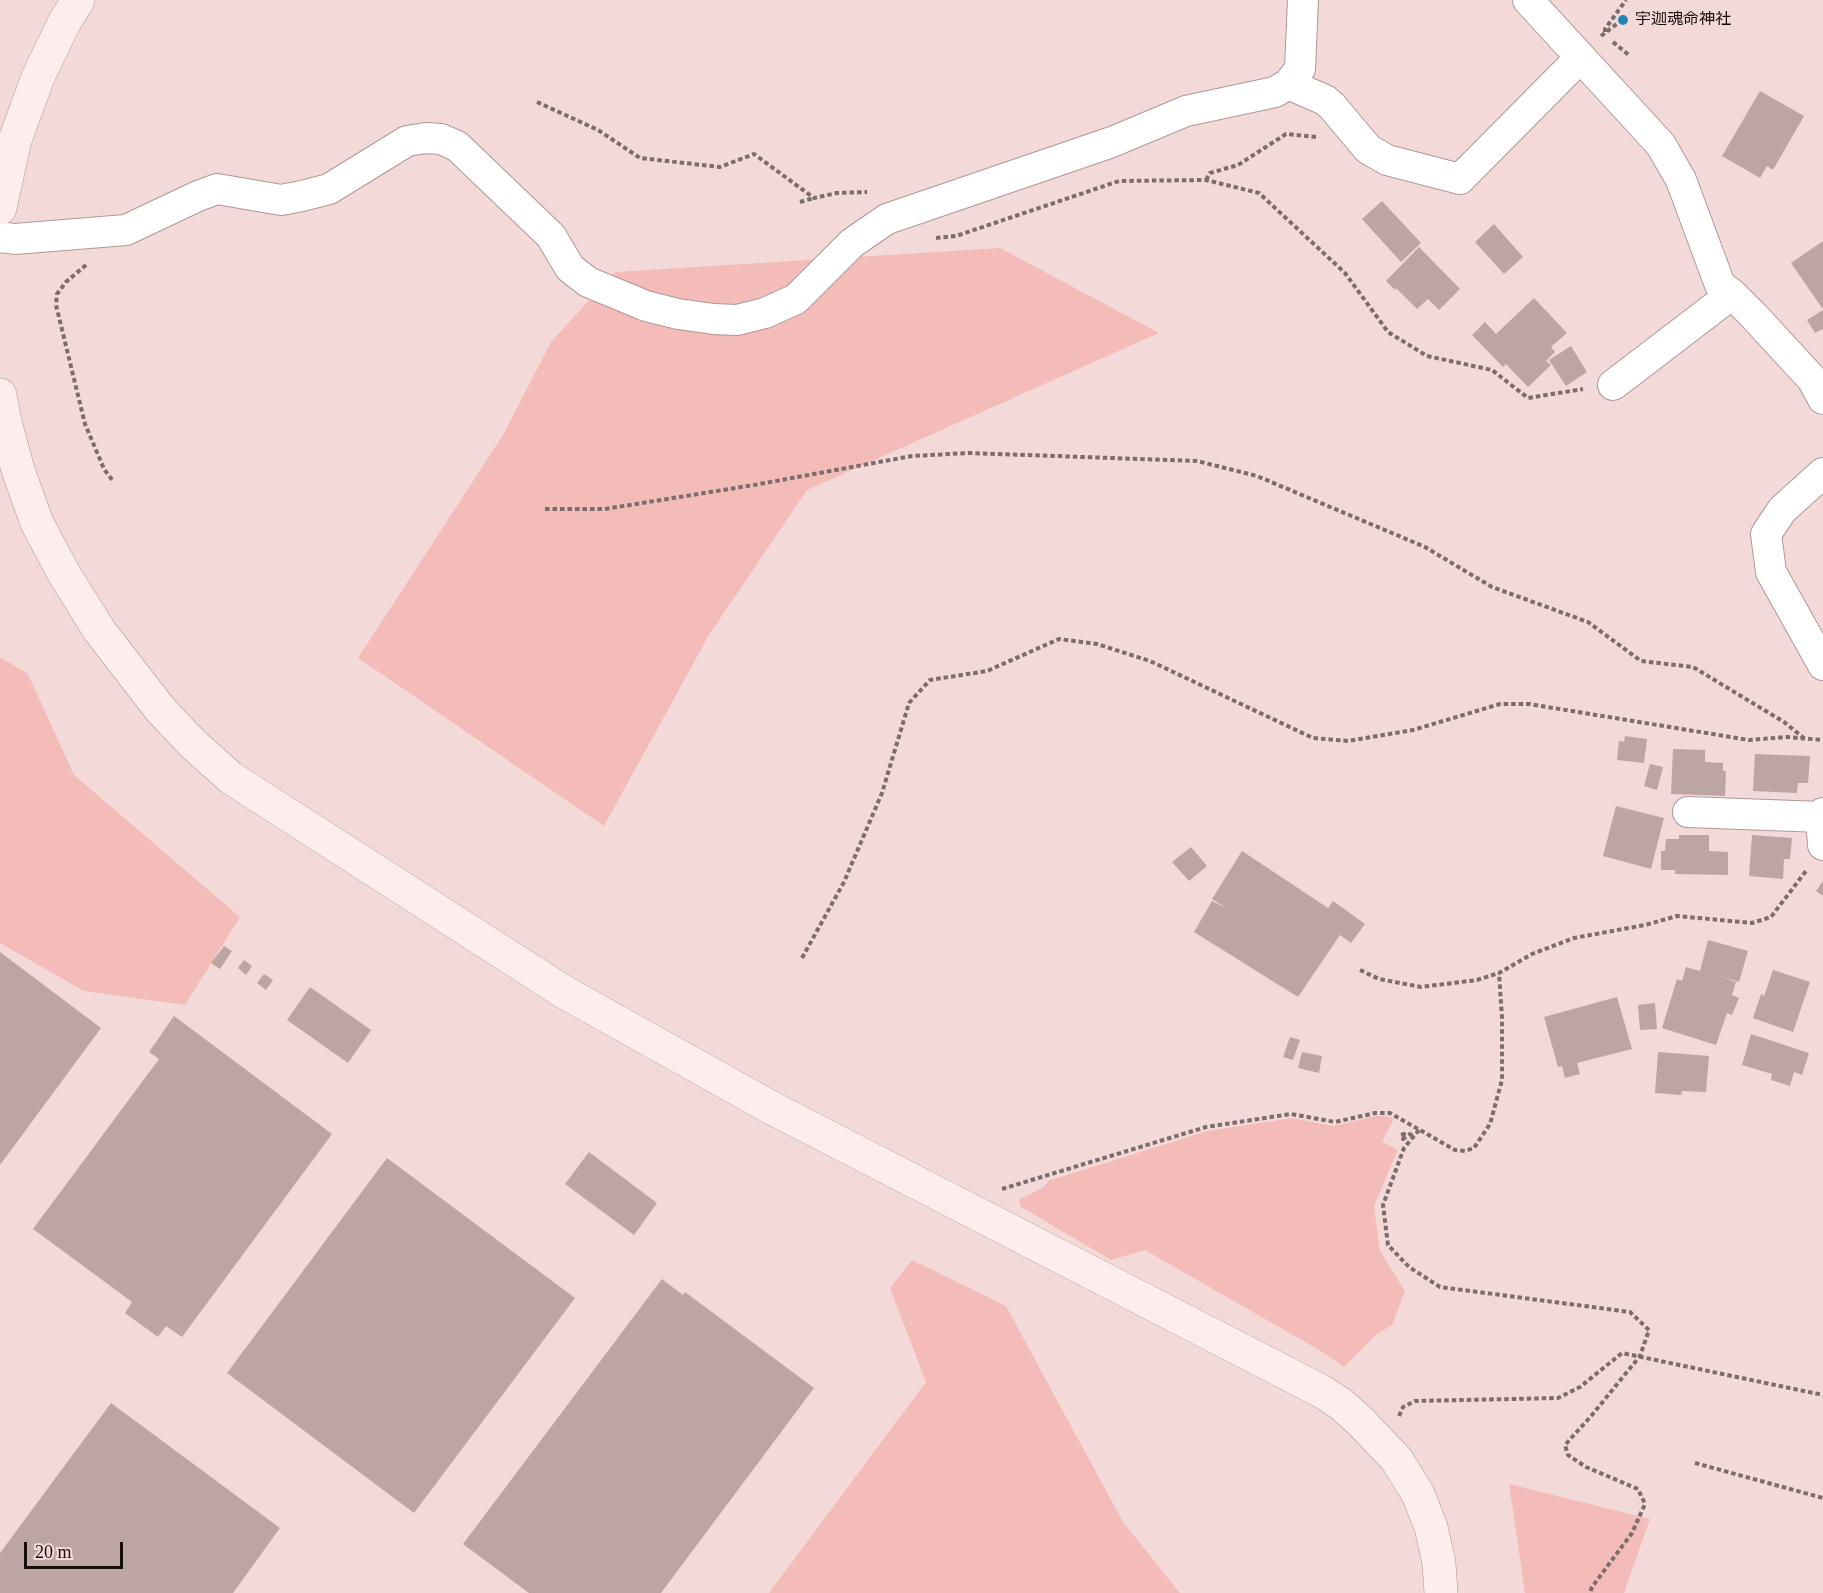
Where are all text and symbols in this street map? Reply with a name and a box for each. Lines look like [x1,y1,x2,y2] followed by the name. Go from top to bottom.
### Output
[1635,10,1731,30] place label: 宇迦魂命神社
[1616,13,1630,27] marker: 宇迦魂命神社
[27,1530,126,1568] scale bar
[35,1542,72,1562] text: 20 m

